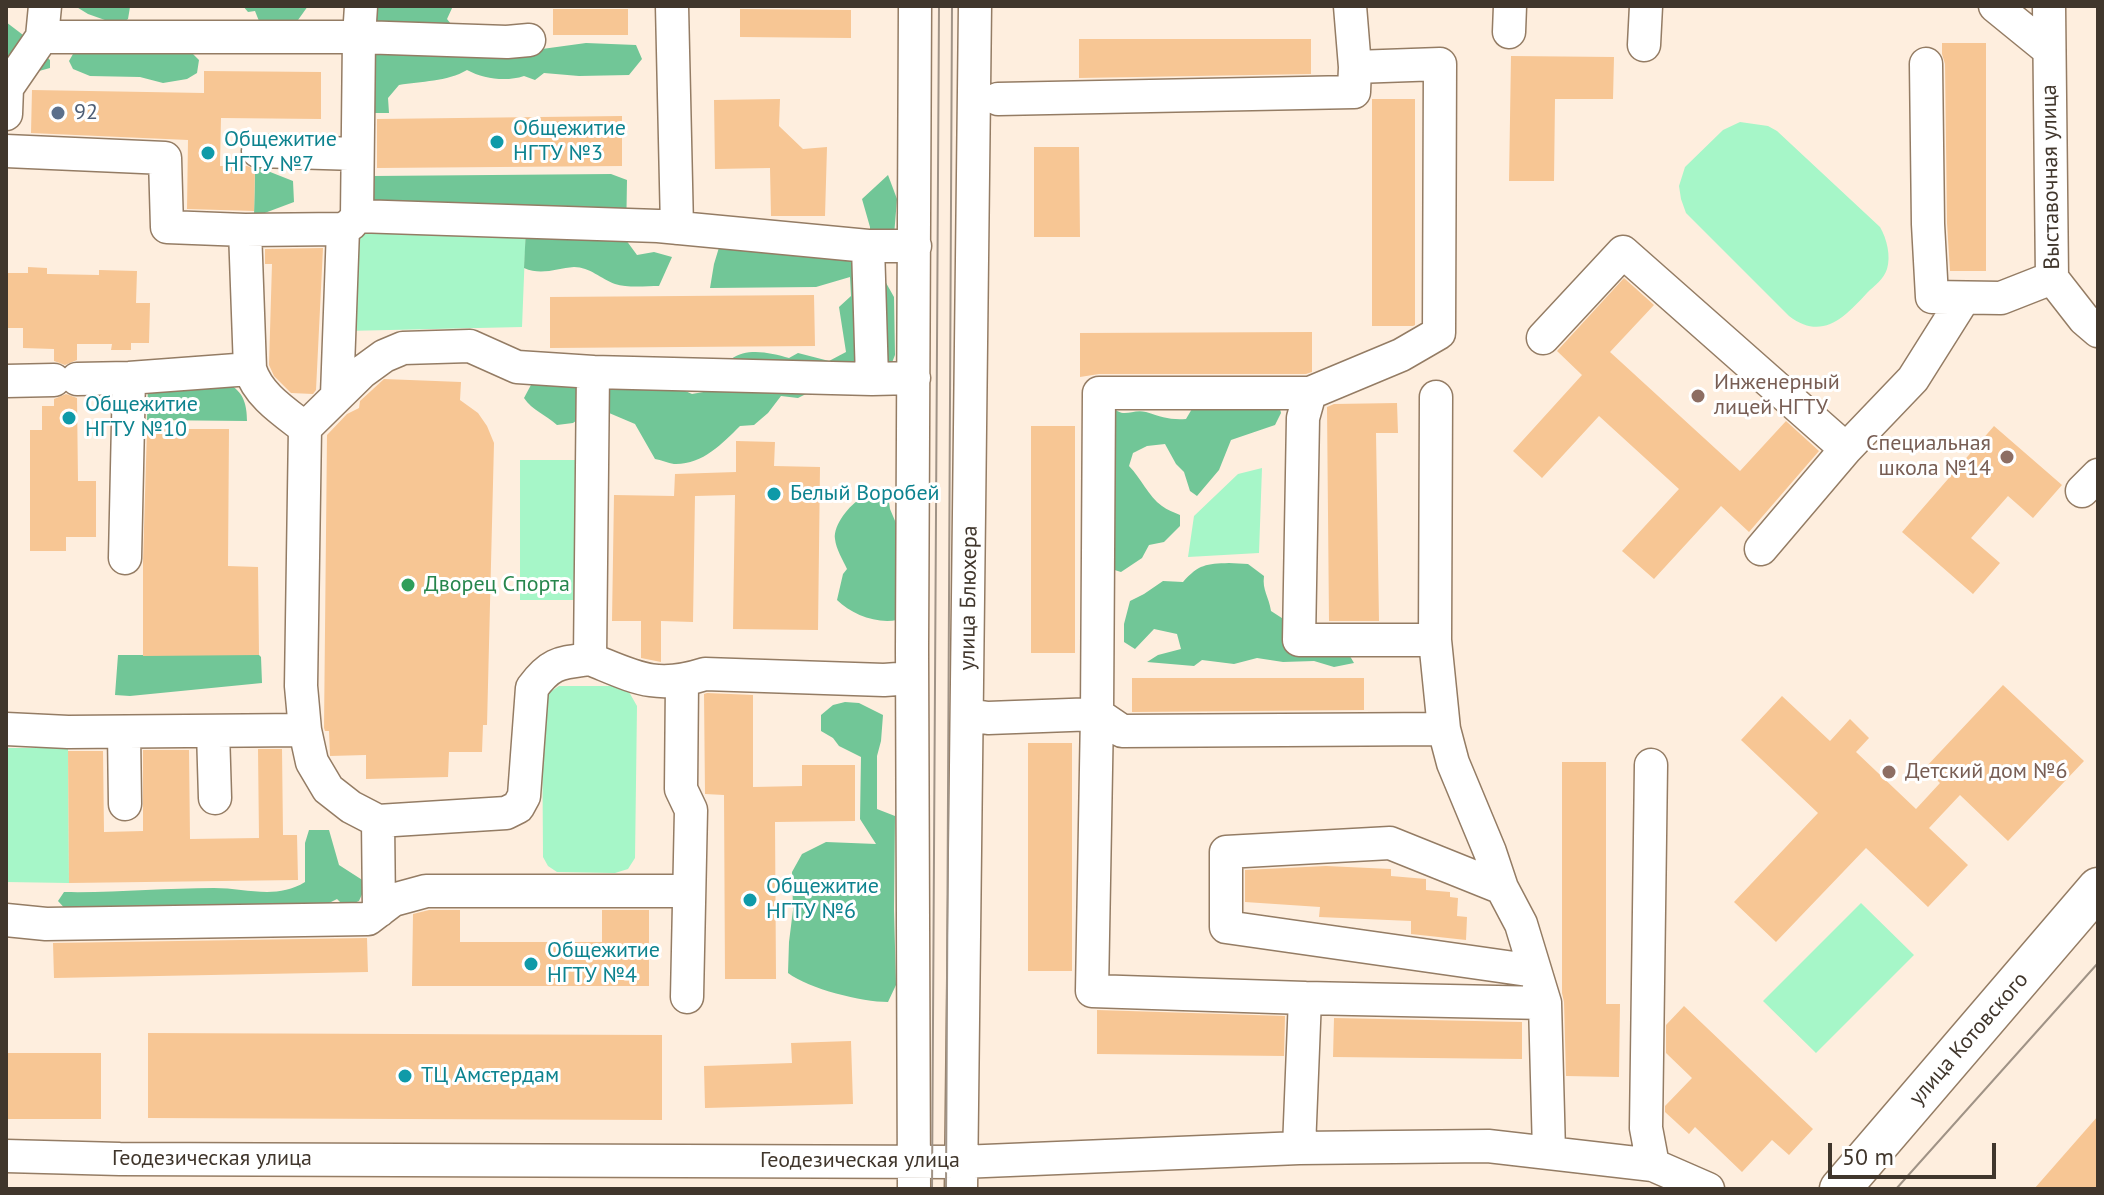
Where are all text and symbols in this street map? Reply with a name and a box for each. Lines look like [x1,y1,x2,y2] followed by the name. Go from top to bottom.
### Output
[2036,84,2066,270] street label: Выставочная улица
[74,100,98,126] place label: 92
[49,104,67,122] marker: 92
[513,116,626,168] place label: Общежитие НГТУ №3
[224,127,337,178] place label: Общежитие НГТУ №7
[488,133,506,151] marker: Общежитие НГТУ №3
[199,144,217,162] marker: Общежитие НГТУ №7
[1714,370,1840,422] place label: Инженерный лицей НГТУ
[1689,387,1707,405] marker: Инженерный лицей НГТУ
[85,392,198,444] place label: Общежитие НГТУ №10
[60,409,78,427] marker: Общежитие НГТУ №10
[1866,431,1991,482] place label: Специальная школа №14
[1998,448,2016,466] marker: Специальная школа №14
[790,481,940,507] place label: Белый Воробей
[765,485,783,503] marker: Белый Воробей
[955,525,983,671] street label: улица Блюхера
[424,572,570,598] place label: Дворец Спорта
[399,576,417,594] marker: Дворец Спорта
[1905,759,2067,785] place label: Детский дом №6
[1880,763,1898,781] marker: Детский дом №6
[766,874,879,926] place label: Общежитие НГТУ №6
[741,891,759,909] marker: Общежитие НГТУ №6
[547,938,660,990] place label: Общежитие НГТУ №4
[522,955,540,973] marker: Общежитие НГТУ №4
[1904,967,2034,1111] street label: улица Котовского
[421,1063,559,1089] place label: ТЦ Амстердам
[396,1067,414,1085] marker: ТЦ Амстердам
[1832,1127,2000,1177] scale bar
[1842,1141,1894,1172] text: 50 m
[112,1146,312,1172] street label: Геодезическая улица
[760,1148,960,1174] street label: Геодезическая улица

